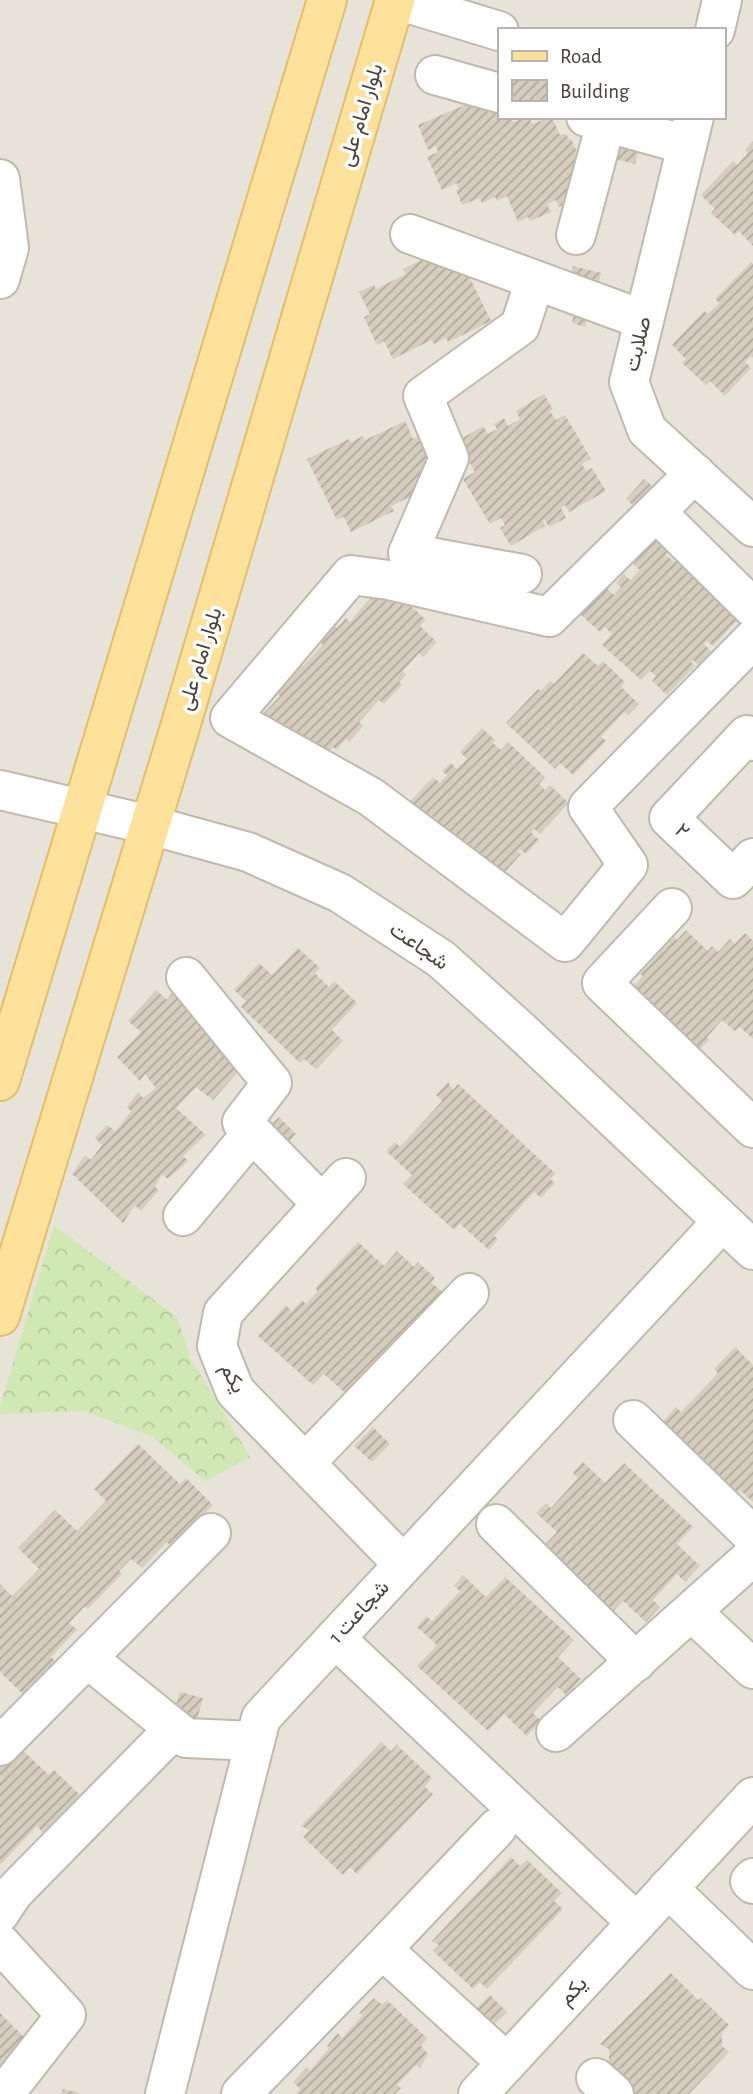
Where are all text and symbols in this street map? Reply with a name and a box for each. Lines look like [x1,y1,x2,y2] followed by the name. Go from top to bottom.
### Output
[498,28,725,119] legend
[560,46,602,67] text: Road
[335,61,389,170] street label: بلوار امام علی
[560,81,630,102] text: Building
[621,314,656,374] street label: صلابت
[174,605,228,714] street label: بلوار امام علی
[671,820,693,842] street label: ۲
[385,918,452,975] street label: شجاعت
[214,1360,249,1398] street label: یکم
[325,1576,394,1648] street label: شجاعت 1
[555,1973,593,2011] street label: یکم

